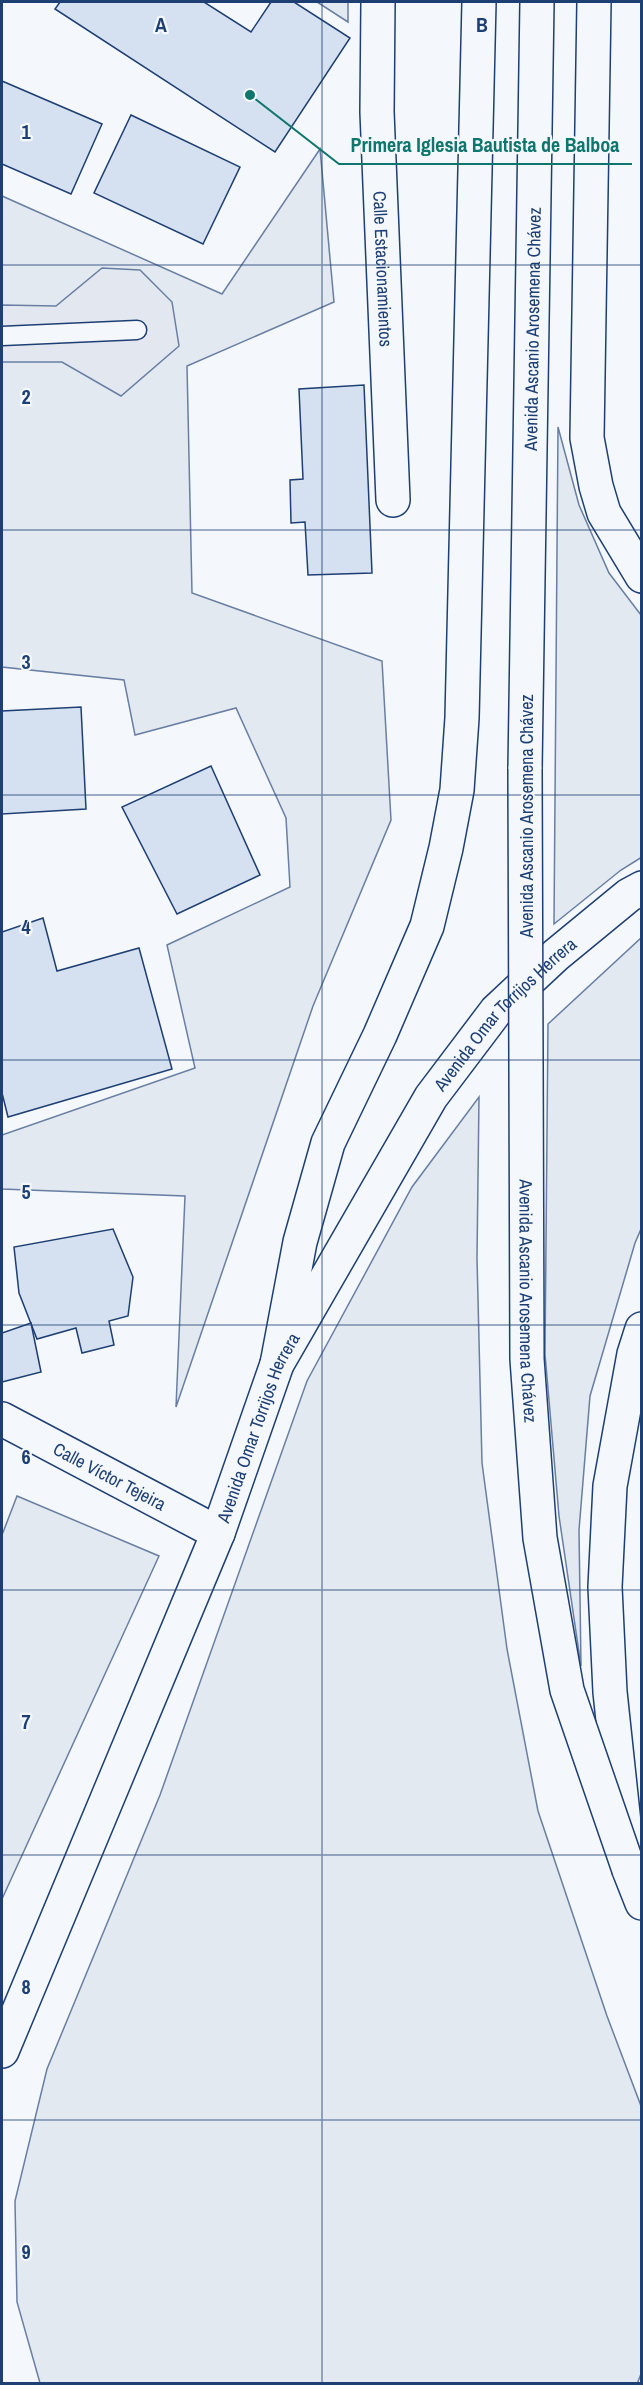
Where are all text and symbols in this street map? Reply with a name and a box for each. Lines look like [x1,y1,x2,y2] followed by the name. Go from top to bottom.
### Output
[155,11,167,38] text: A
[476,11,488,38] text: B
[21,118,31,145] text: 1
[339,126,632,164] callout: Primera Iglesia Bautista de Balboa
[351,131,619,158] text: Primera Iglesia Bautista de Balboa
[368,190,399,347] street label: Calle Estacionamientos
[517,207,546,452] street label: Avenida Ascanio Arosemena Chávez
[21,383,31,410] text: 2
[21,648,31,675] text: 3
[514,694,539,939] street label: Avenida Ascanio Arosemena Chávez
[21,913,31,940] text: 4
[427,931,581,1097] street label: Avenida Omar Torrijos Herrera
[21,1178,31,1205] text: 5
[514,1178,544,1424] street label: Avenida Ascanio Arosemena Chávez
[210,1328,305,1527] street label: Avenida Omar Torrijos Herrera
[49,1436,171,1516] street label: Calle Víctor Tejeira
[21,1443,31,1470] text: 6
[21,1708,31,1735] text: 7
[21,1973,31,2000] text: 8
[21,2238,31,2265] text: 9

